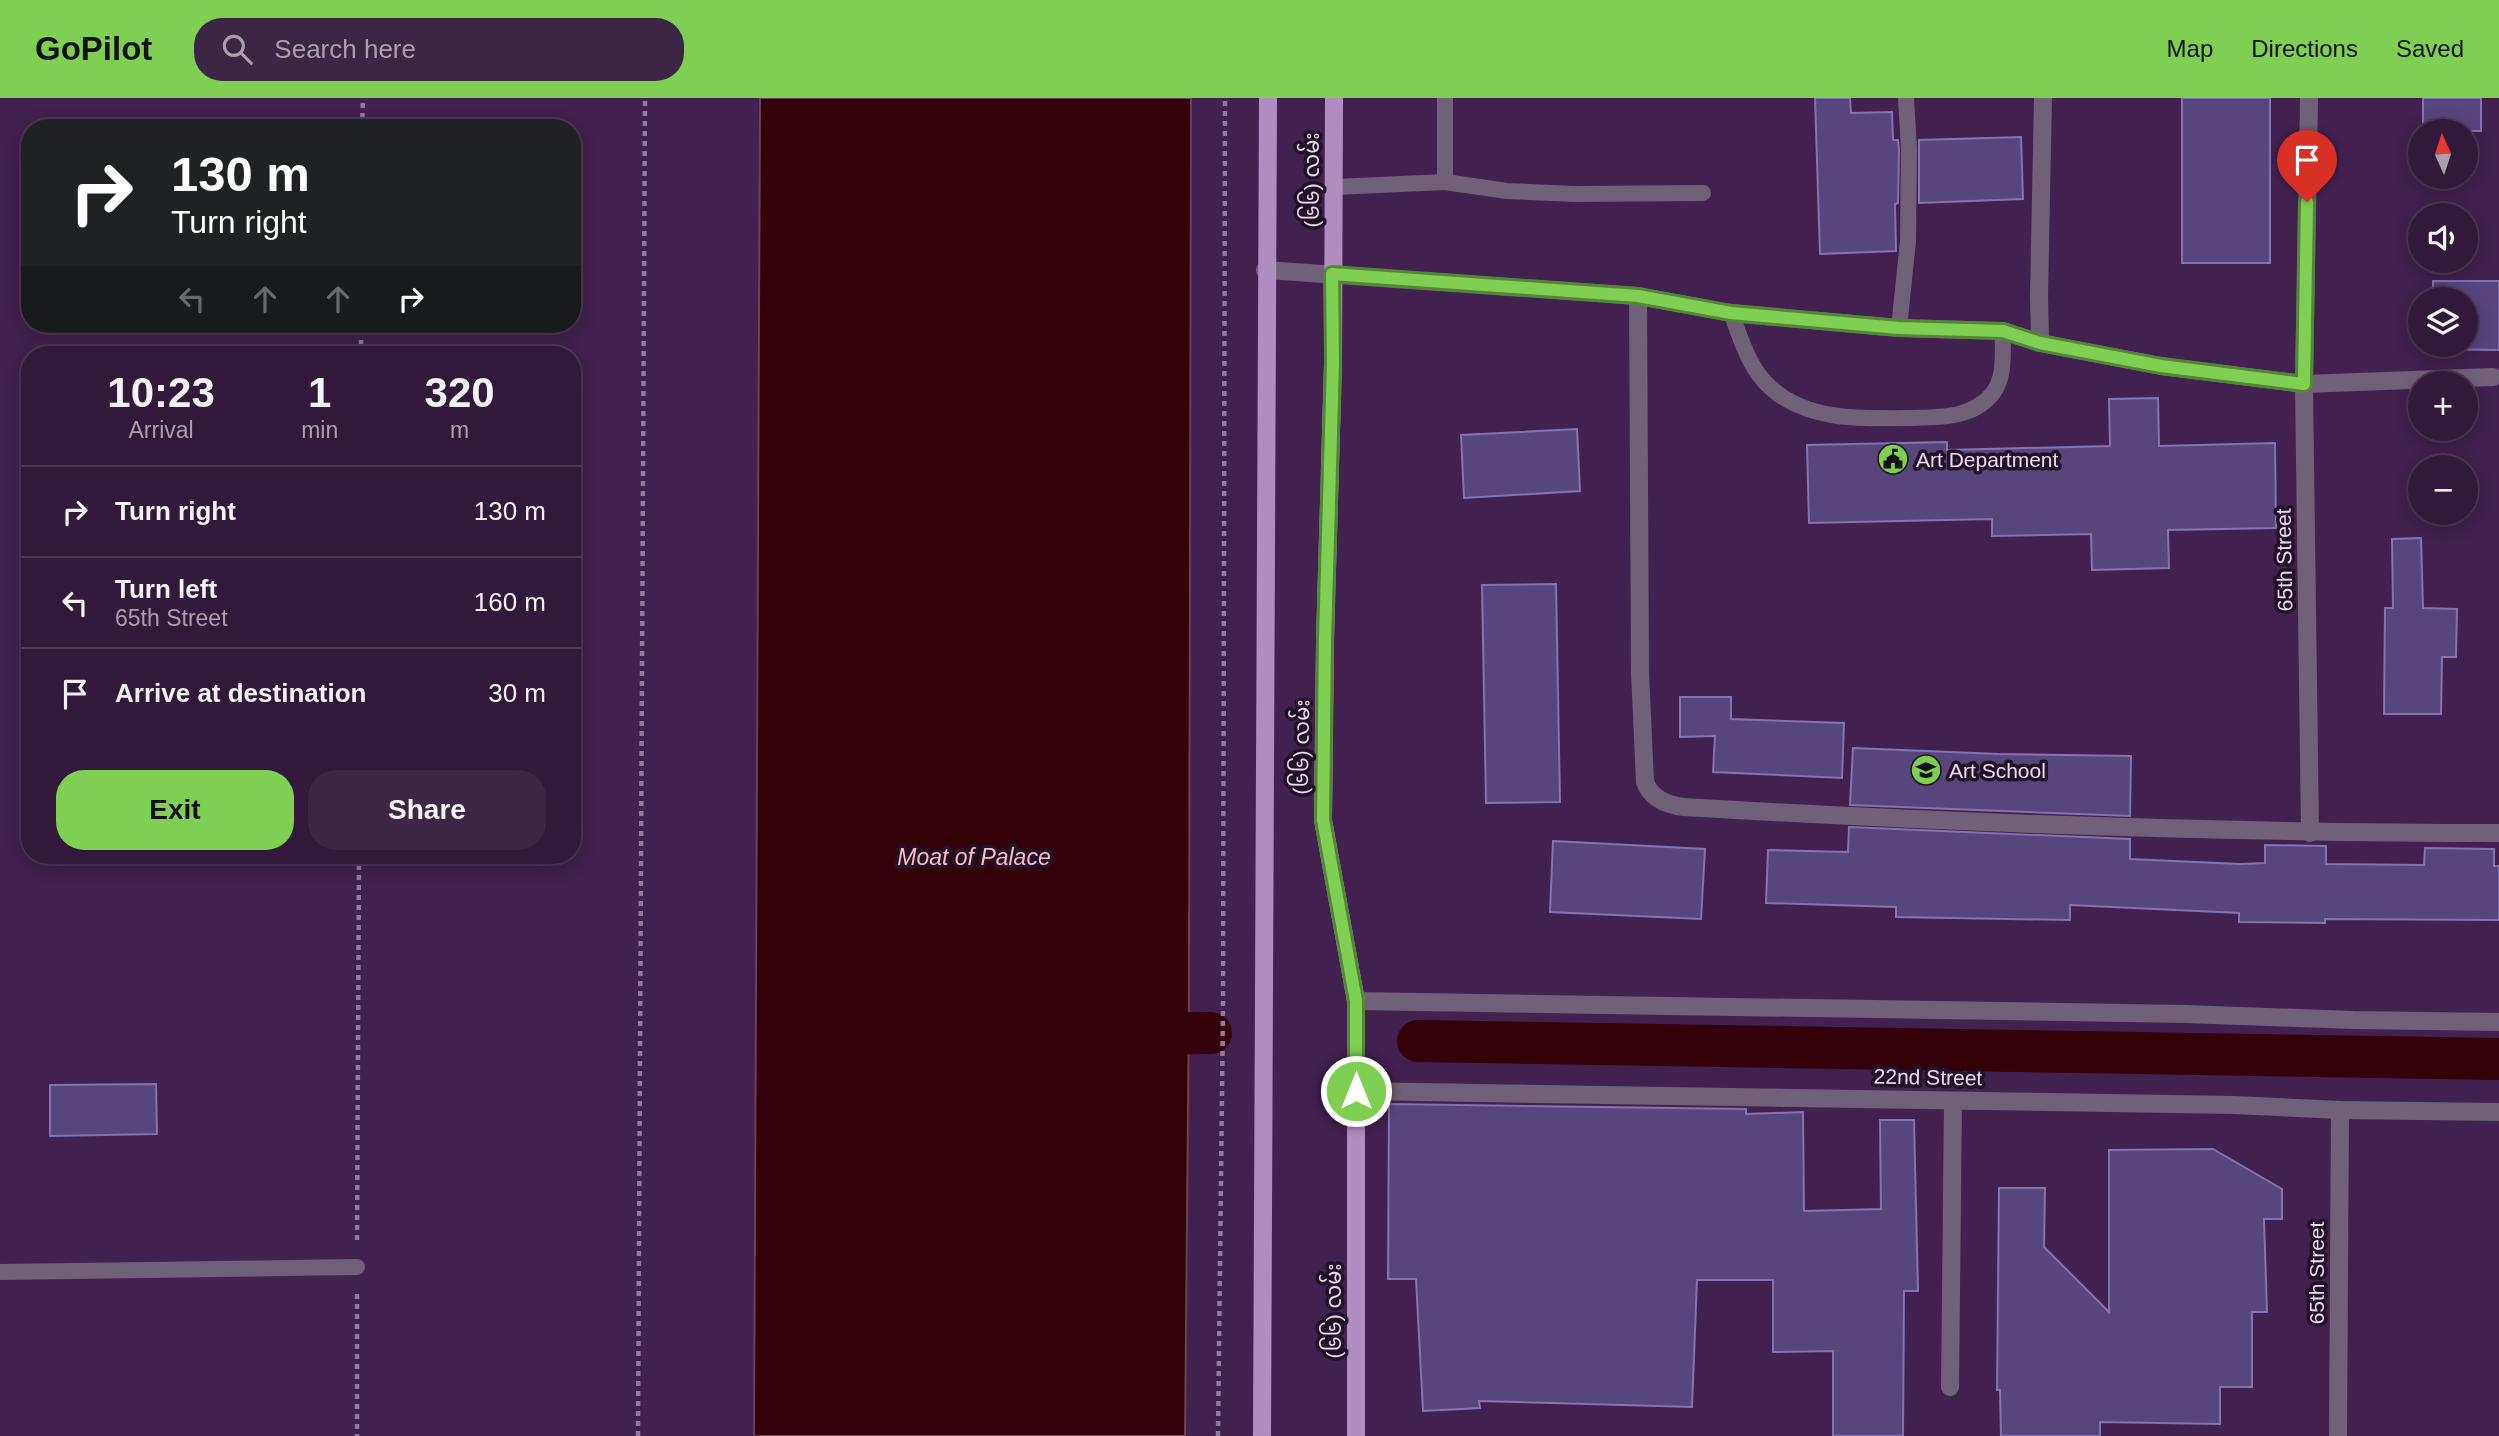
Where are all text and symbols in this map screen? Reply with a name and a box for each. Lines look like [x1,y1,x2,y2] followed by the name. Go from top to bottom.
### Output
[194,18,684,81] search box
[35,30,152,67] text: GoPilot
[218,30,256,68] icon: search
[274,34,416,64] text: Search here
[2167,35,2213,62] text: Map
[2251,35,2358,62] text: Directions
[2396,35,2464,62] text: Saved
[2408,119,2478,189] north arrow
[2408,119,2478,525] map controls
[2277,130,2337,202] pin
[1296,132,1323,228] street label: (၆၆) လမ်း
[2288,141,2326,179] icon: arrive
[56,147,147,238] icon: right
[171,147,310,201] text: 130 m
[2408,203,2478,273] button: sound
[171,204,307,240] text: Turn right
[173,280,211,318] icon: left
[246,280,284,318] icon: ahead
[319,280,357,318] icon: ahead
[392,280,430,318] icon: right
[2408,287,2478,357] button: layers
[107,369,215,416] text: 10:23
[308,369,331,416] text: 1
[425,369,495,416] text: 320
[2408,371,2478,441] button: +
[128,417,194,443] text: Arrival
[301,417,338,443] text: min
[450,417,469,443] text: m
[1876,442,1910,476] public building icon: Art Department
[1916,448,2059,471] place label: Art Department
[2408,455,2478,525] button: −
[56,493,94,531] icon: right
[115,496,236,526] text: Turn right
[474,496,546,526] text: 130 m
[2272,508,2296,612] street label: 65th Street
[115,574,217,604] text: Turn left
[56,584,94,622] icon: left
[474,587,546,617] text: 160 m
[115,605,228,631] text: 65th Street
[56,675,94,713] icon: arrive
[115,678,366,708] text: Arrive at destination
[488,678,546,708] text: 30 m
[1285,699,1313,795] street label: (၆၆) လမ်း
[1909,753,1943,787] school or university icon: Art School
[1949,759,2046,782] place label: Art School
[56,770,294,850] button: Exit
[308,770,546,850] button: Share
[897,844,1051,870] water label: Moat of Palace
[1319,1054,1393,1128] position arrow
[1874,1065,1983,1089] street label: 22nd Street
[2305,1221,2328,1324] street label: 65th Street
[1318,1263,1345,1359] street label: (၆၆) လမ်း

